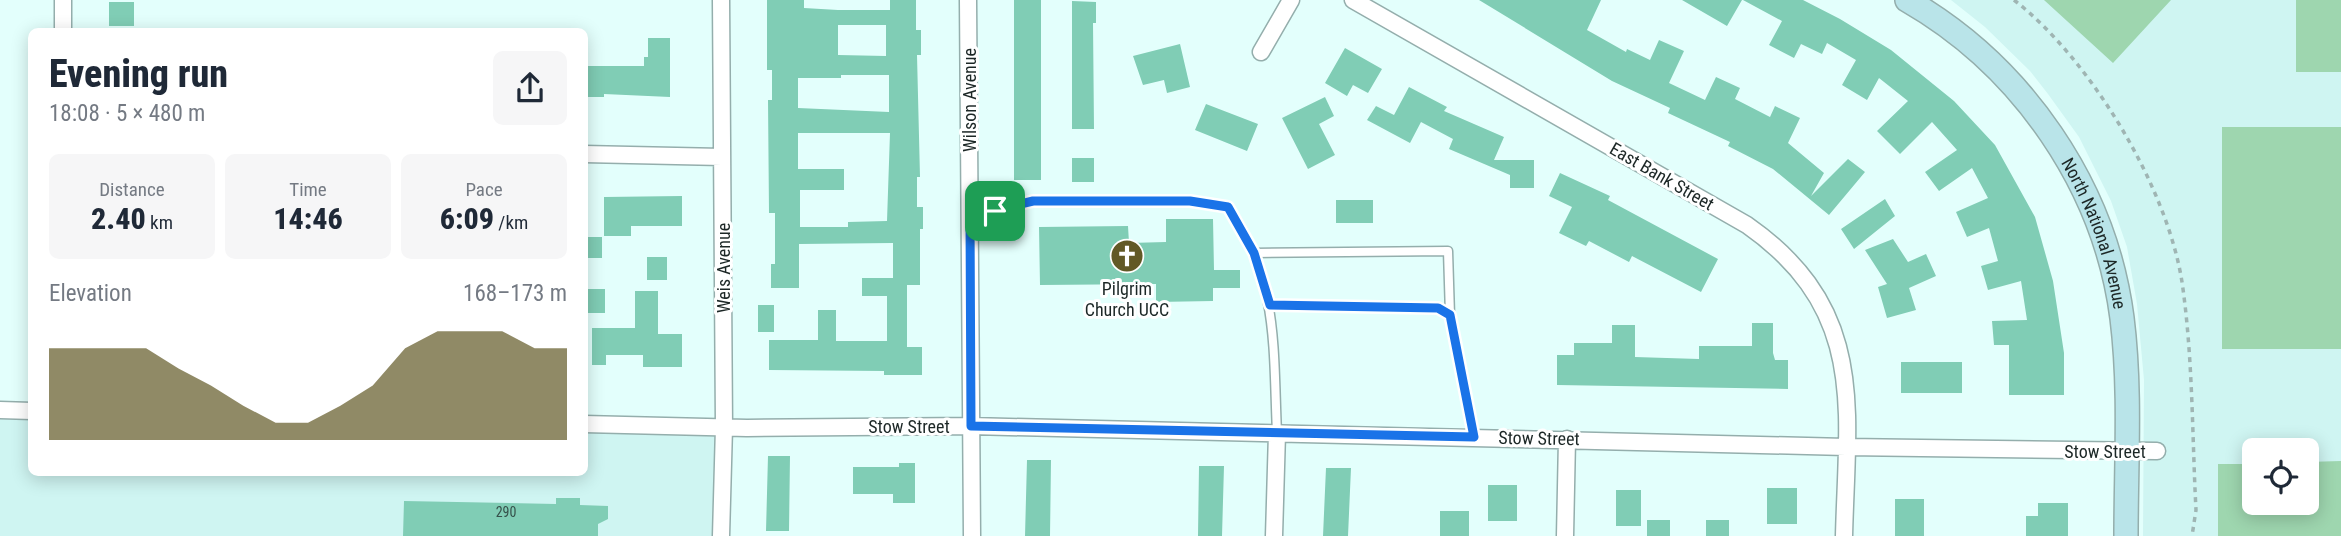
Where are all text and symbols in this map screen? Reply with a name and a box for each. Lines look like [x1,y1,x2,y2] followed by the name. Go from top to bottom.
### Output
[959,48,980,152] street label: Wilson Avenue
[493,51,567,125] button: share
[49,52,228,96] text: Evening run
[49,100,205,127] text: 18:08 · 5 × 480 m
[1606,138,1718,214] street label: East Bank Street
[2058,154,2131,310] street label: North National Avenue
[99,178,165,201] text: Distance
[289,178,327,201] text: Time
[465,178,503,201] text: Pace
[965,181,1025,241] pin
[976,192,1014,230] icon: arrive
[91,201,146,236] text: 2.40
[273,201,343,236] text: 14:46
[440,201,494,236] text: 6:09
[146,211,173,234] text: km
[494,211,528,234] text: /km
[713,223,734,313] street label: Weis Avenue
[1108,237,1146,275] church icon: Pilgrim Church UCC
[1085,278,1169,320] place label: Pilgrim Church UCC
[49,280,132,307] text: Elevation
[463,280,567,307] text: 168–173 m
[868,416,950,437] street label: Stow Street
[1498,427,1580,449] street label: Stow Street
[2242,438,2319,515] map controls
[2242,438,2319,515] button: locate
[2064,441,2146,462] street label: Stow Street
[496,504,516,520] house number: 290

